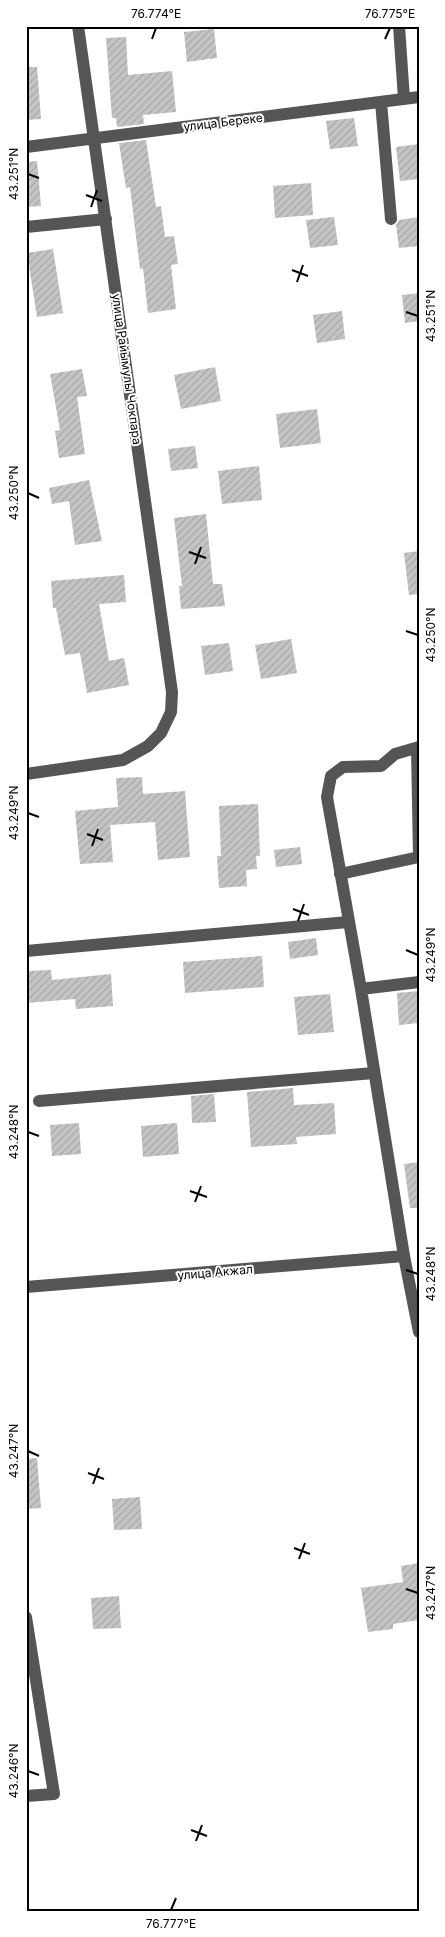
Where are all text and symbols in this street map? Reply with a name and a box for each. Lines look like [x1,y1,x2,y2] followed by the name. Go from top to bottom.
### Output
[131,6,181,21] text: 76.774°E
[365,6,415,21] text: 76.775°E
[182,110,264,134] street label: улица Береке
[6,148,21,200] text: 43.251°N
[423,290,438,342] text: 43.251°N
[109,292,145,446] street label: улица Райымулы Чокпара
[6,465,21,521] text: 43.250°N
[423,607,438,663] text: 43.250°N
[6,785,21,841] text: 43.249°N
[423,927,438,983] text: 43.249°N
[6,1105,21,1160] text: 43.248°N
[423,1247,438,1302] text: 43.248°N
[177,1261,253,1283] street label: улица Акжал
[6,1424,21,1478] text: 43.247°N
[423,1566,438,1620] text: 43.247°N
[6,1743,21,1799] text: 43.246°N
[146,1916,196,1931] text: 76.777°E

